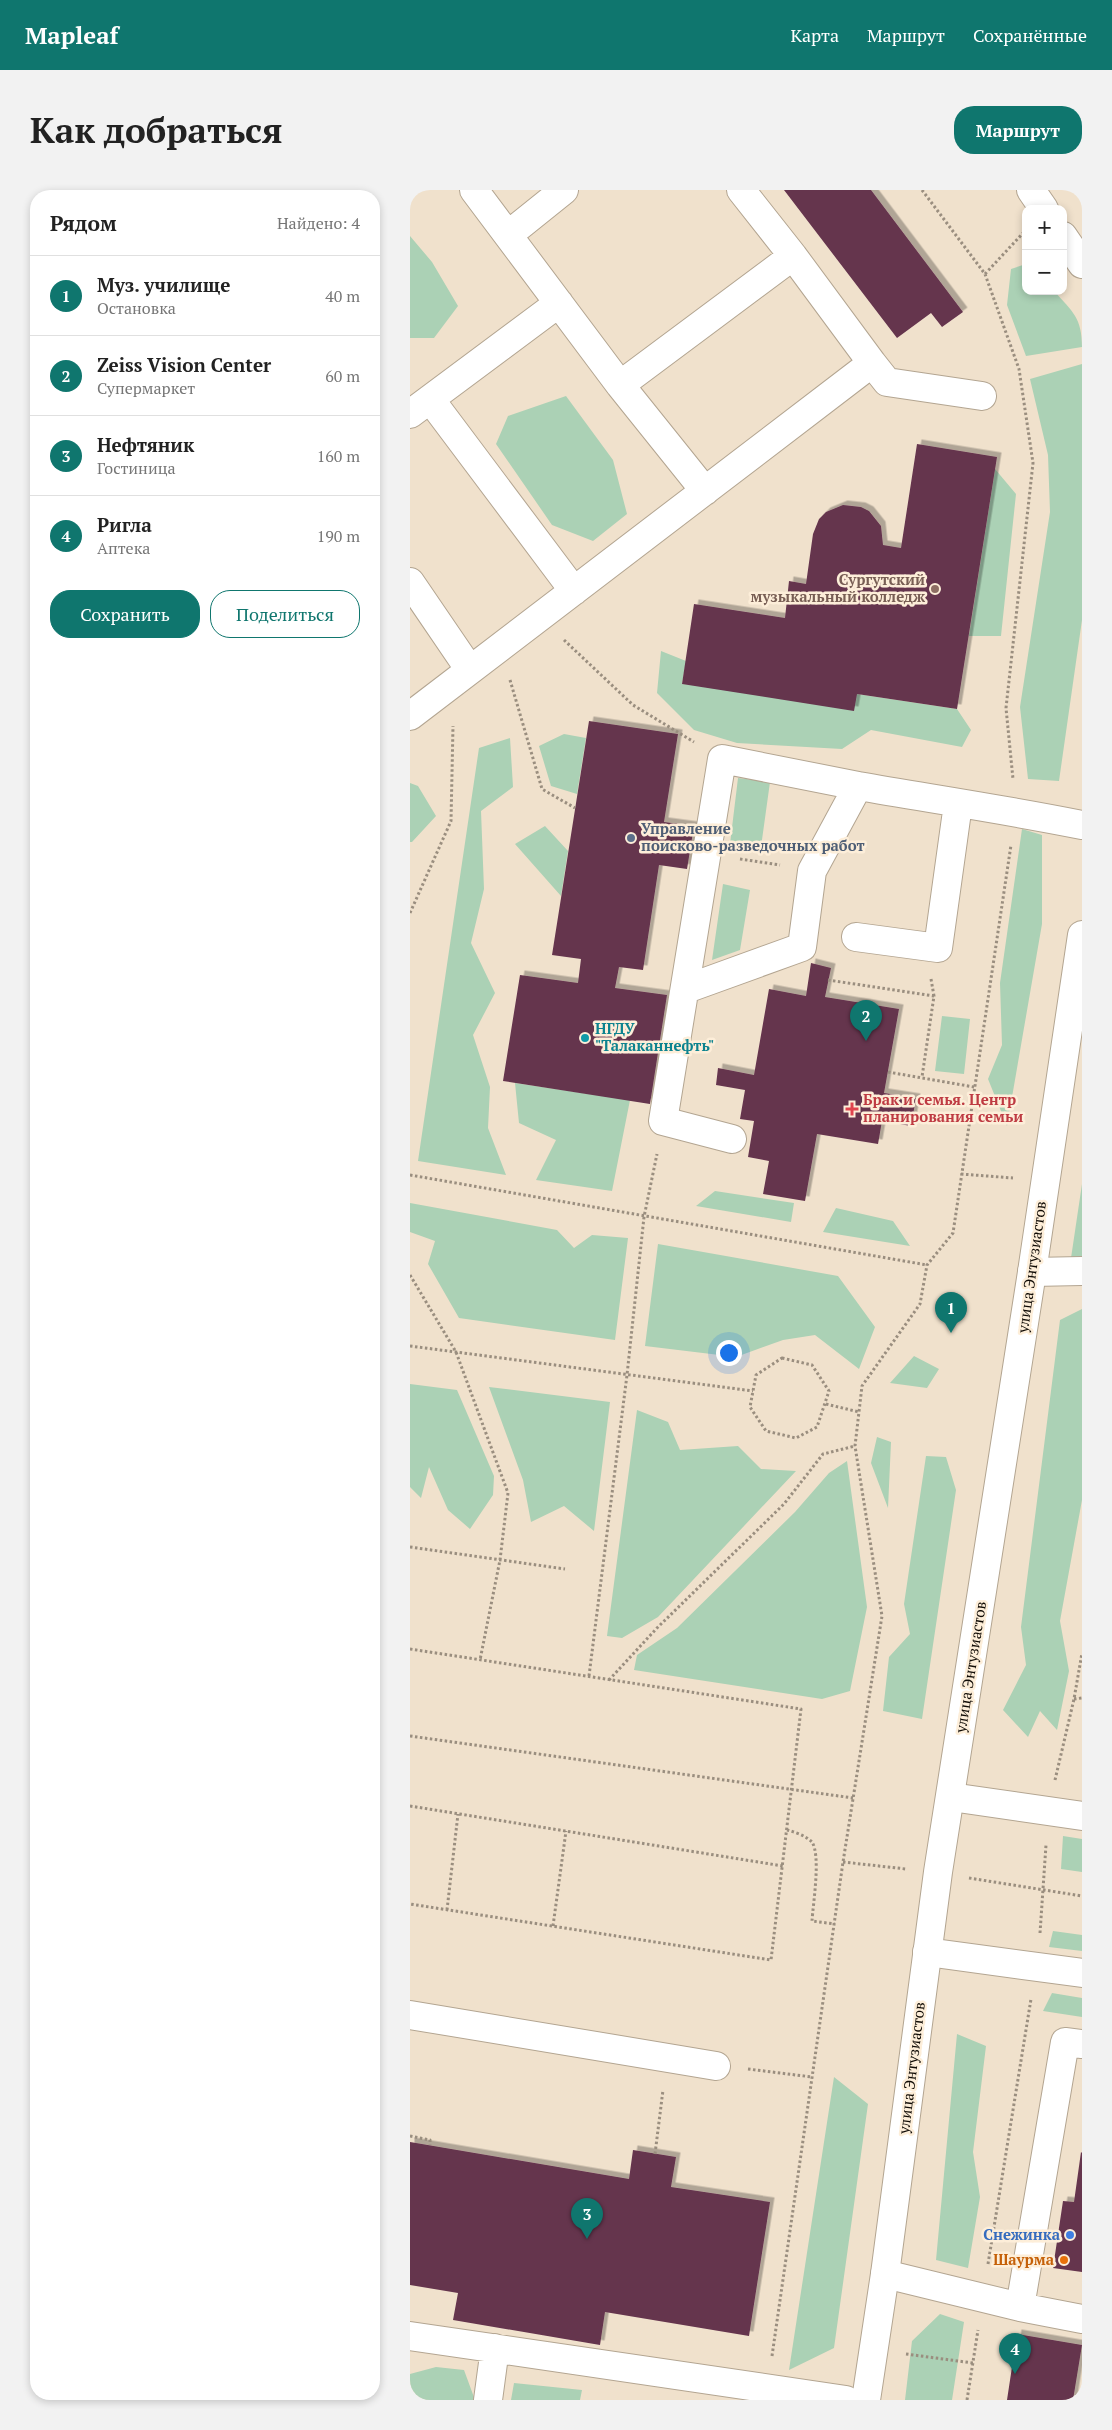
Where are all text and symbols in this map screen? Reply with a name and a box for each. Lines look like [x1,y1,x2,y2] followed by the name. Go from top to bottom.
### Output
[25,19,118,51] text: Mapleaf
[790,23,839,47] text: Карта
[867,23,945,47] text: Маршрут
[973,23,1087,47] text: Сохранённые
[954,106,1082,154] button: Маршрут
[30,107,283,153] text: Как добраться
[1022,205,1067,295] map controls
[1022,205,1067,250] button: +
[50,209,117,237] text: Рядом
[277,212,360,234] text: Найдено: 4
[1022,250,1067,295] button: −
[97,272,230,297] text: Муз. училище
[61,285,71,307] text: 1
[325,285,360,307] text: 40 m
[97,297,176,319] text: Остановка
[97,352,271,377] text: Zeiss Vision Center
[61,365,71,387] text: 2
[325,365,360,387] text: 60 m
[97,377,195,399] text: Супермаркет
[97,432,194,457] text: Нефтяник
[61,445,71,467] text: 3
[317,445,360,467] text: 160 m
[97,457,176,479] text: Гостиница
[97,512,152,537] text: Ригла
[61,525,71,547] text: 4
[317,525,360,547] text: 190 m
[97,537,150,559] text: Аптека
[750,569,926,606] place label: Сургутский музыкальный колледж
[929,583,941,595] marker: Сургутский музыкальный колледж
[50,590,200,638] button: Сохранить
[210,590,360,638] button: Поделиться
[641,818,865,855] place label: Управление поисково-разведочных работ
[625,832,637,844] marker: Управление поисково-разведочных работ
[850,1000,882,1041] pin: 2
[595,1018,714,1055] place label: НГДУ "Талаканнефть"
[579,1032,591,1044] marker: НГДУ "Талаканнефть"
[863,1089,1023,1126] place label: Брак и семья. Центр планирования семьи
[845,1102,859,1116] marker: Брак и семья. Центр планирования семьи
[1012,1200,1050,1335] street label: улица Энтузиастов
[935,1292,967,1333] pin: 1
[716,1340,742,1366] your location
[950,1600,990,1735] street label: улица Энтузиастов
[893,2001,929,2136] street label: улица Энтузиастов
[571,2198,603,2239] pin: 3
[983,2224,1061,2244] place label: Снежинка
[1064,2229,1076,2241] marker: Снежинка
[993,2249,1055,2269] place label: Шаурма
[1058,2254,1070,2266] marker: Шаурма
[999,2333,1031,2374] pin: 4

